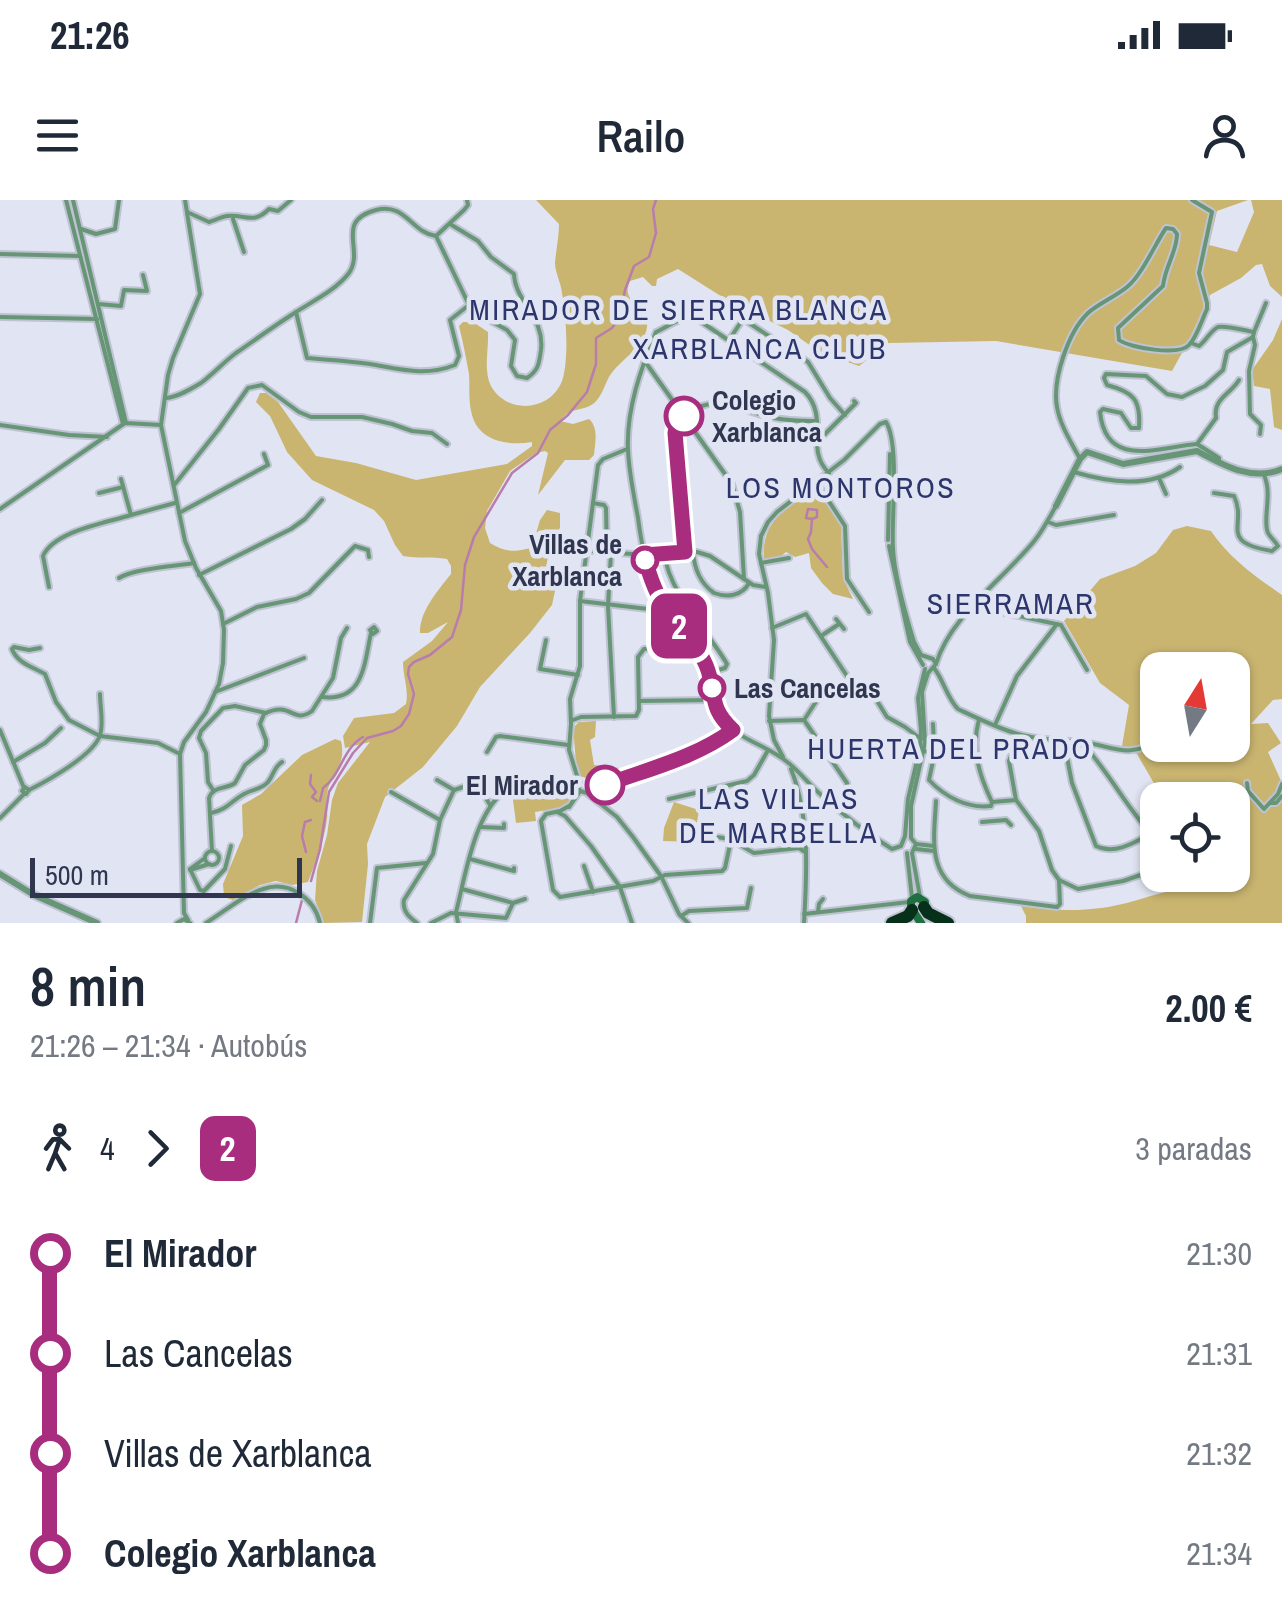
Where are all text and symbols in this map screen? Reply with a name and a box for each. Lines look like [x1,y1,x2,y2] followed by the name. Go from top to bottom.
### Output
[50,10,130,61] text: 21:26
[597,105,685,166] text: Railo
[30,108,85,163] icon: menu
[1197,108,1252,163] icon: person
[469,289,889,329] district label: MIRADOR DE SIERRA BLANCA
[632,328,888,368] district label: XARBLANCA CLUB
[712,381,822,451] place label: Colegio Xarblanca
[665,397,703,435] marker: Colegio Xarblanca
[726,467,956,507] district label: LOS MONTOROS
[512,525,622,595] place label: Villas de Xarblanca
[632,547,658,573] marker: Villas de Xarblanca
[927,583,1095,623] district label: SIERRAMAR
[646,594,712,658] line badge: 2
[671,603,687,650] text: 2
[1140,652,1250,762] north arrow
[1140,652,1250,892] map controls
[734,669,881,707] place label: Las Cancelas
[699,675,725,701] marker: Las Cancelas
[807,728,1093,768] district label: HUERTA DEL PRADO
[466,766,578,804] place label: El Mirador
[586,766,624,804] marker: El Mirador
[679,778,879,852] district label: LAS VILLAS DE MARBELLA
[1140,782,1250,892] button: locate
[30,853,302,898] scale bar
[45,856,109,894] text: 500 m
[30,949,146,1023] text: 8 min
[1165,983,1252,1034] text: 2.00 €
[30,1024,307,1067] text: 21:26 – 21:34 · Autobús
[30,1121,85,1176] icon: walk
[130,1121,185,1176] icon: forward
[220,1125,236,1172] text: 2
[100,1127,115,1170] text: 4
[1135,1127,1252,1170] text: 3 paradas
[104,1228,256,1279] text: El Mirador
[1186,1232,1252,1275] text: 21:30
[104,1328,293,1379] text: Las Cancelas
[1186,1332,1252,1375] text: 21:31
[104,1428,372,1479] text: Villas de Xarblanca
[1186,1432,1252,1475] text: 21:32
[104,1528,376,1579] text: Colegio Xarblanca
[1186,1532,1252,1575] text: 21:34

